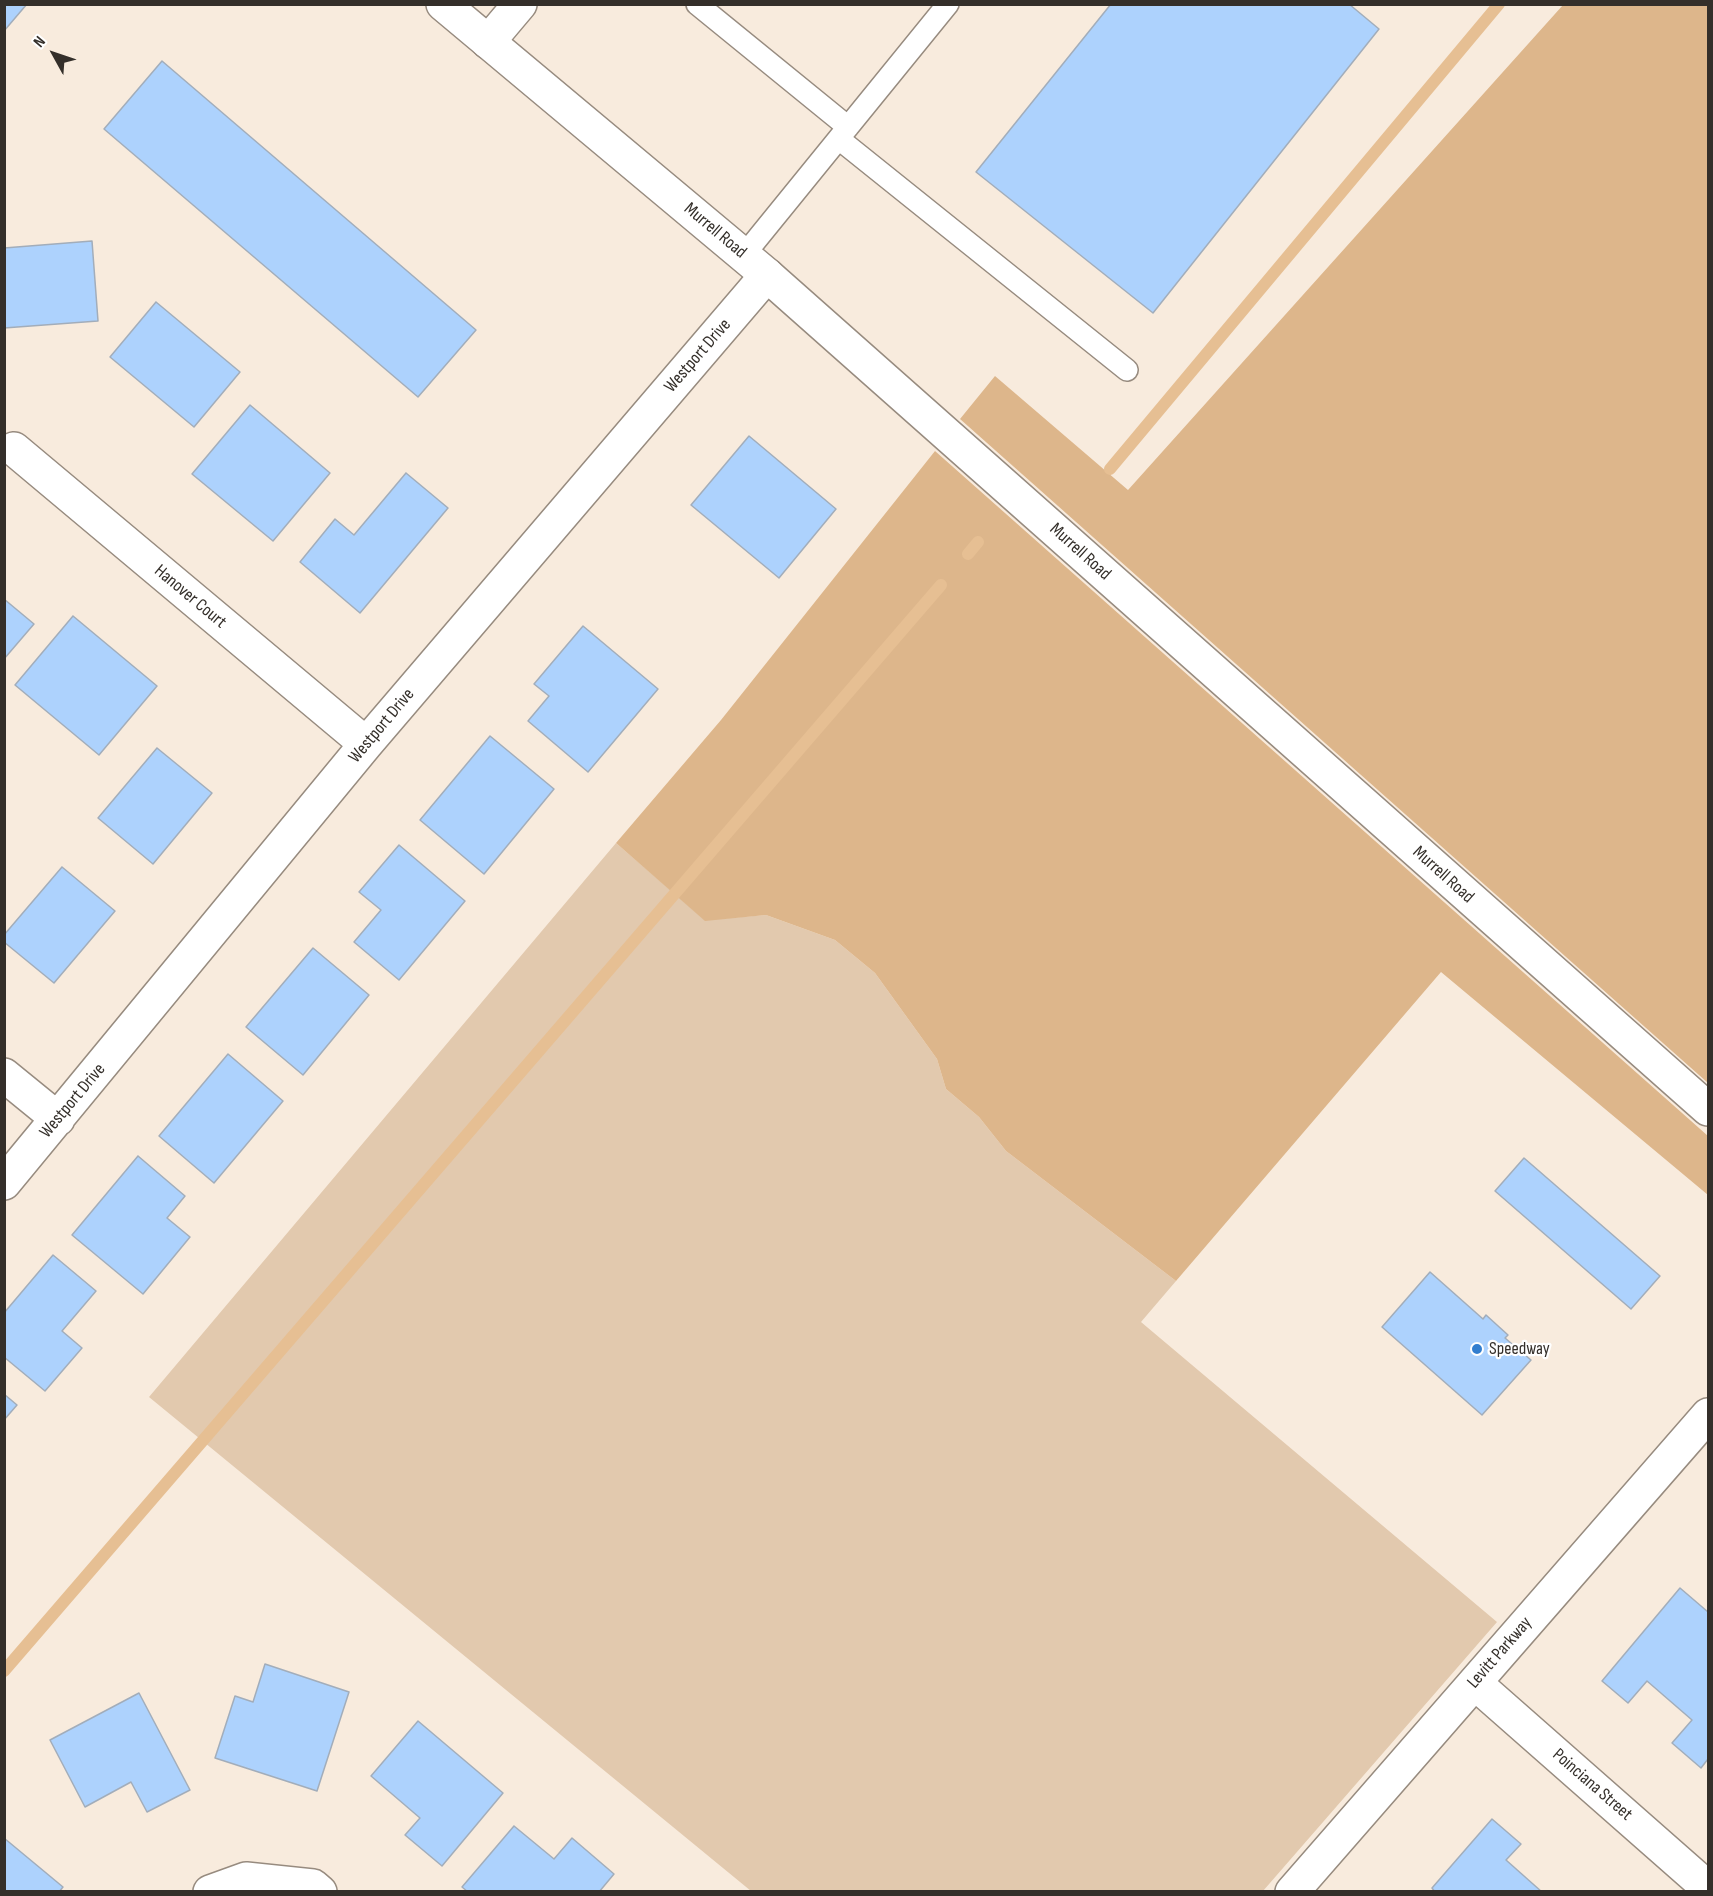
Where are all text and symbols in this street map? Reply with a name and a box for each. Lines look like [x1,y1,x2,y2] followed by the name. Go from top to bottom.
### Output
[24,24,84,84] north arrow
[30,33,50,51] text: N
[679,199,751,263] street label: Murrell Road
[660,315,736,397] street label: Westport Drive
[1045,519,1115,585] street label: Murrell Road
[149,561,231,633] street label: Hanover Court
[345,684,419,768] street label: Westport Drive
[1408,842,1478,908] street label: Murrell Road
[36,1059,110,1143] street label: Westport Drive
[1489,1338,1550,1360] place label: Speedway
[1470,1342,1484,1356] marker: Speedway
[1463,1613,1537,1693] street label: Levitt Parkway
[1548,1744,1636,1826] street label: Poinciana Street

